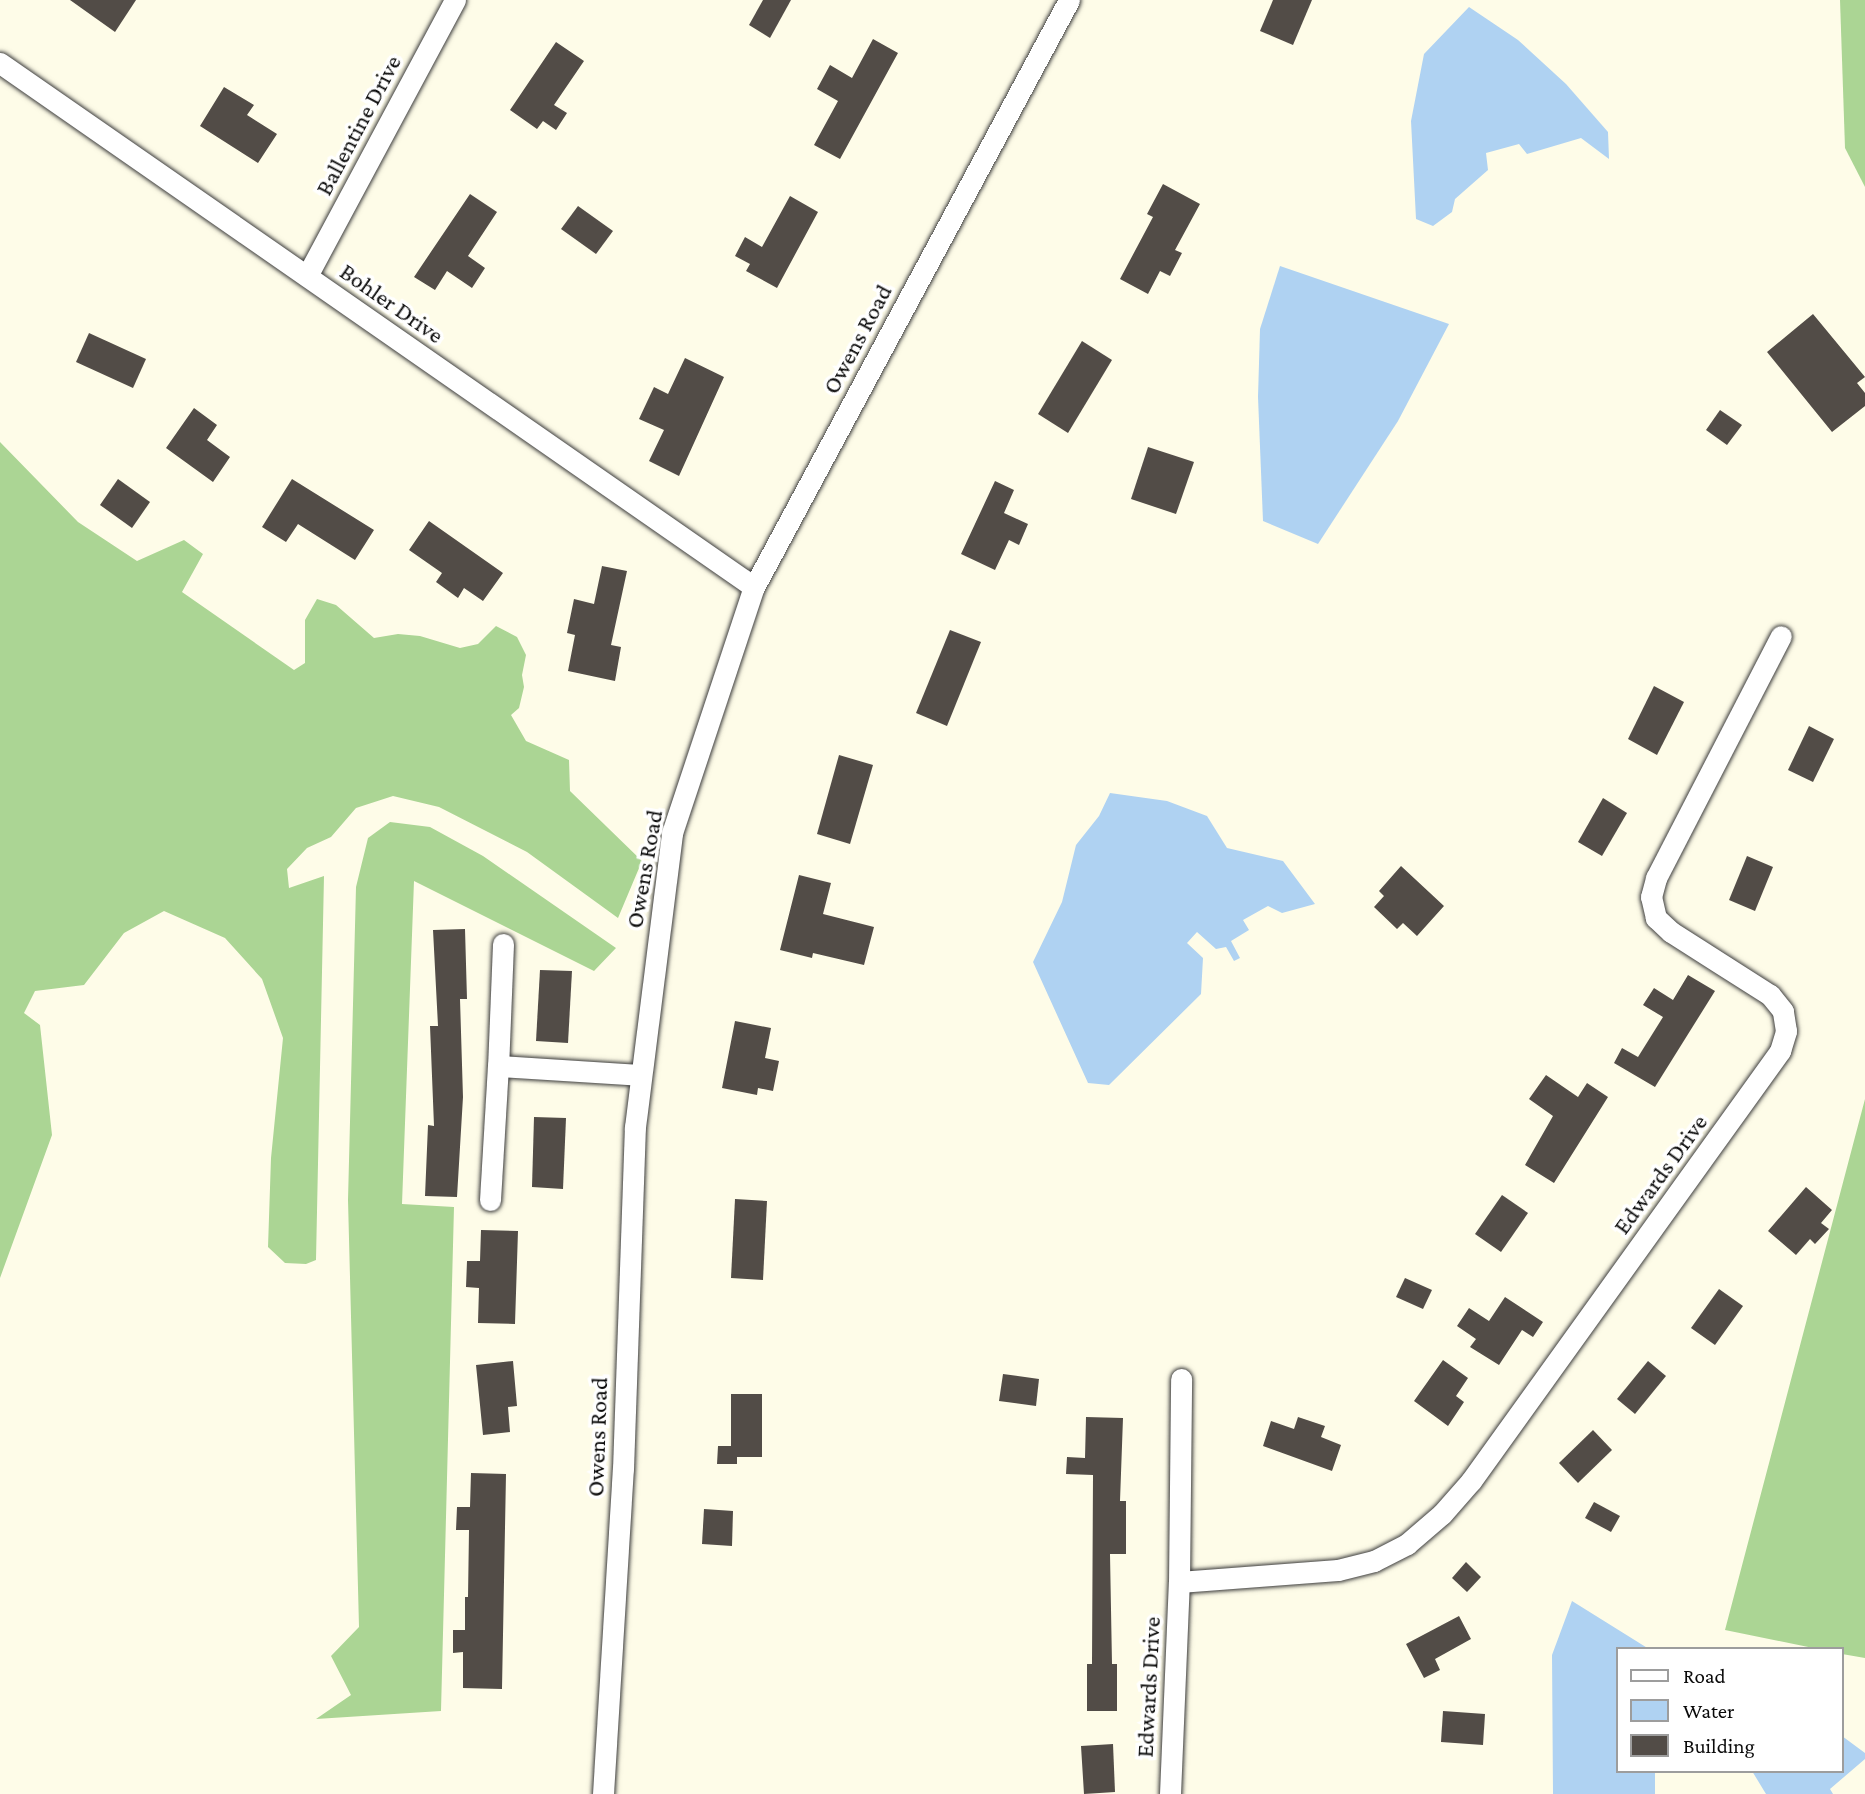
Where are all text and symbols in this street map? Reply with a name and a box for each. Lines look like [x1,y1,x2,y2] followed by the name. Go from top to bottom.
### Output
[309,50,407,200] street label: Ballentine Drive
[335,257,449,349] street label: Bohler Drive
[816,279,898,399] street label: Owens Road
[619,808,669,930] street label: Owens Road
[1607,1108,1713,1240] street label: Edwards Drive
[581,1377,613,1497] street label: Owens Road
[1130,1616,1166,1758] street label: Edwards Drive
[1616,1647,1844,1773] legend
[1683,1664,1726,1688] text: Road
[1683,1699,1735,1723] text: Water
[1683,1734,1755,1758] text: Building

